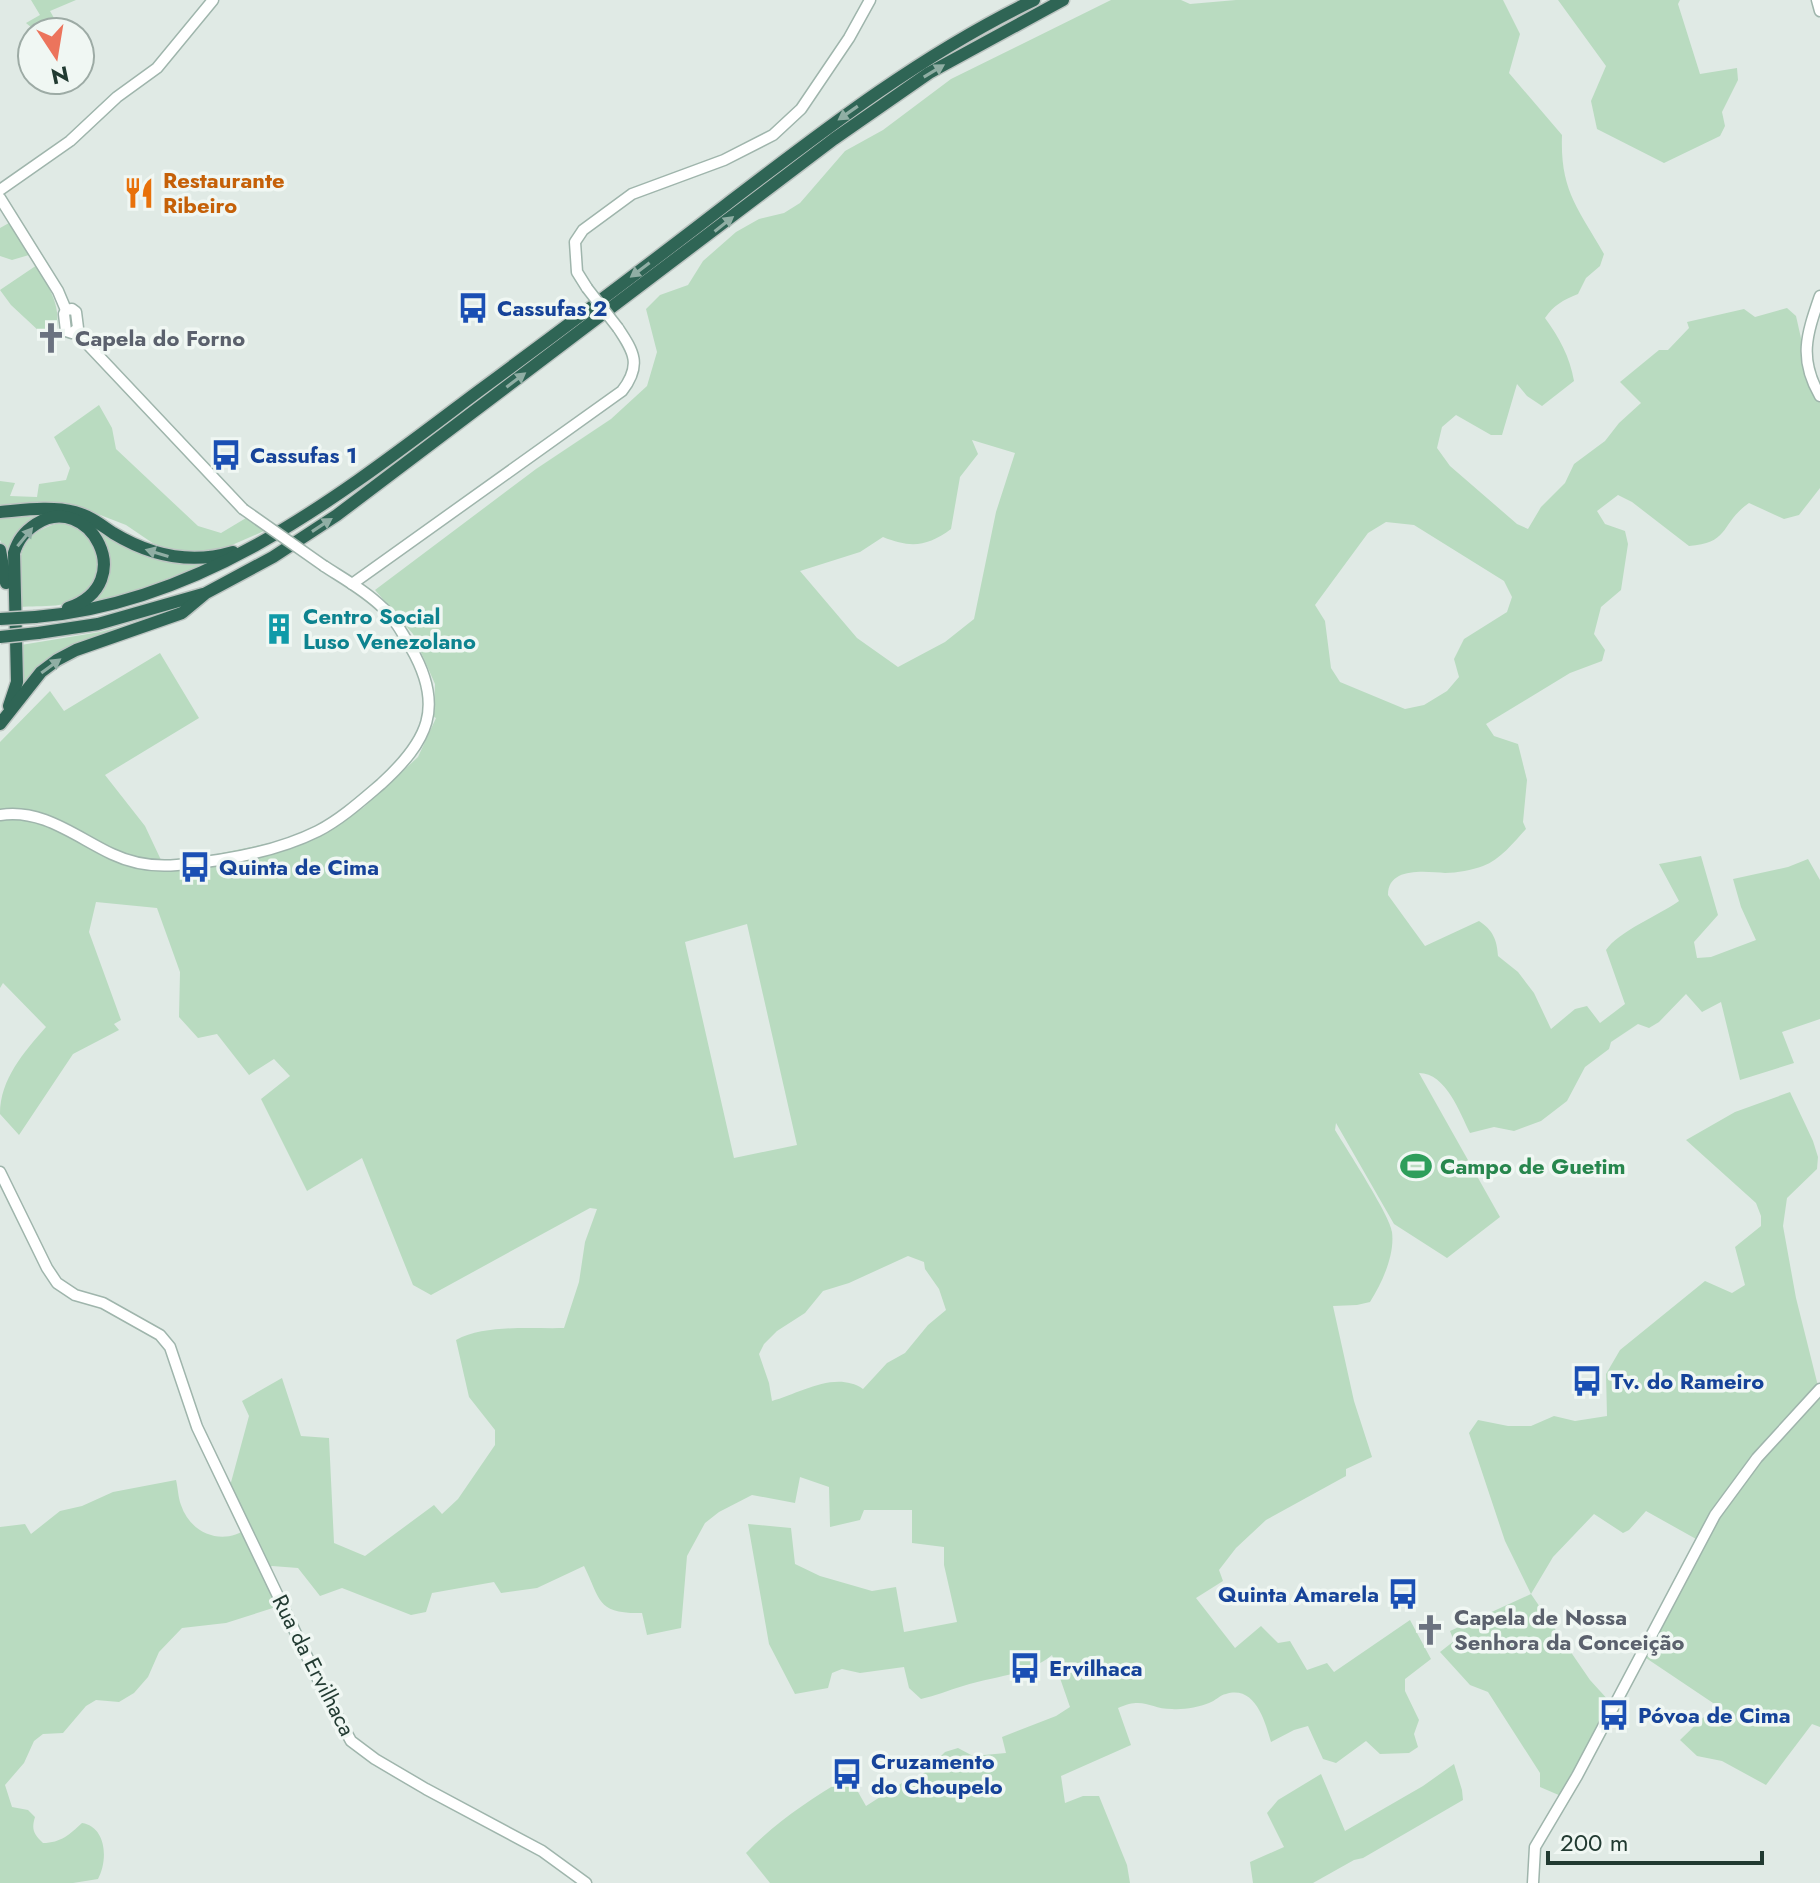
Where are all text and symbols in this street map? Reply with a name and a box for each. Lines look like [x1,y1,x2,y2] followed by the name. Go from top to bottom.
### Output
[16,16,96,96] north arrow
[48,58,72,93] text: N
[923,64,945,78] one-way arrow
[837,105,858,120] one-way arrow
[163,164,285,221] place label: Restaurante Ribeiro
[122,176,156,210] restaurant icon: Restaurante Ribeiro
[714,217,734,233] one-way arrow
[630,262,651,277] one-way arrow
[456,291,490,325] bus stop icon: Cassufas 2
[497,292,607,324] place label: Cassufas 2
[34,321,68,355] church icon: Capela do Forno
[75,322,245,354] place label: Capela do Forno
[506,373,526,389] one-way arrow
[209,438,243,472] bus stop icon: Cassufas 1
[250,439,357,471] place label: Cassufas 1
[311,518,332,533] one-way arrow
[16,526,33,547] one-way arrow
[144,546,168,559] one-way arrow
[303,600,476,657] place label: Centro Social Luso Venezolano
[262,612,296,646] building icon: Centro Social Luso Venezolano
[40,658,62,674] one-way arrow
[178,850,212,884] bus stop icon: Quinta de Cima
[219,851,379,883] place label: Quinta de Cima
[1399,1149,1433,1183] sports icon: Campo de Guetim
[1440,1150,1626,1182] place label: Campo de Guetim
[1570,1364,1604,1398] bus stop icon: Tv. do Rameiro
[1611,1365,1764,1397] place label: Tv. do Rameiro
[1386,1577,1420,1611] bus stop icon: Quinta Amarela
[1218,1578,1379,1610] place label: Quinta Amarela
[265,1589,363,1741] street label: Rua da Ervilhaca
[1454,1601,1684,1658] place label: Capela de Nossa Senhora da Conceição
[1413,1613,1447,1647] church icon: Capela de Nossa Senhora da Conceição
[1008,1651,1042,1685] bus stop icon: Ervilhaca
[1049,1652,1143,1684] place label: Ervilhaca
[1597,1698,1631,1732] bus stop icon: Póvoa de Cima
[1638,1699,1791,1731] place label: Póvoa de Cima
[871,1745,1003,1802] place label: Cruzamento do Choupelo
[830,1757,864,1791] bus stop icon: Cruzamento do Choupelo
[1548,1815,1762,1865] scale bar
[1560,1825,1628,1860] text: 200 m

